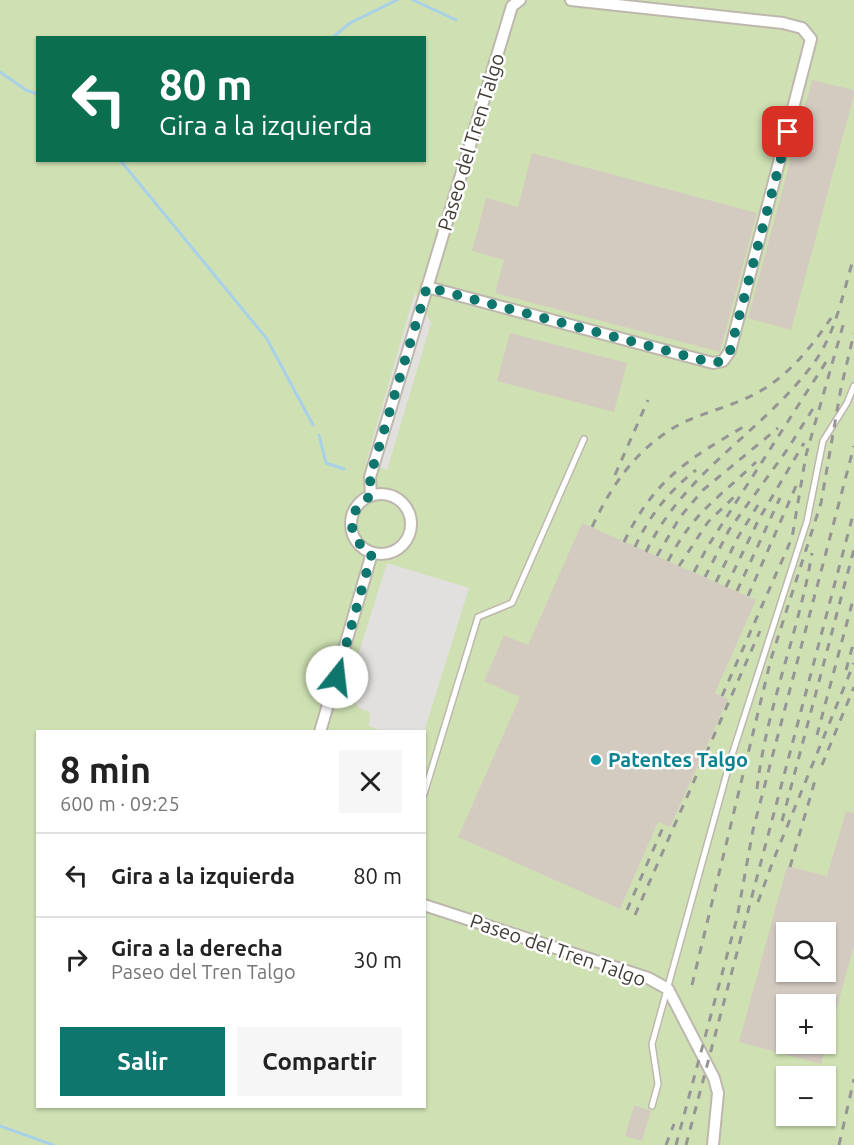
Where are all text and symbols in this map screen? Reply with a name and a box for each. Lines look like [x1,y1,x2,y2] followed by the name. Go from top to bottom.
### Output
[433,50,509,234] street label: Paseo del Tren Talgo
[60,60,138,138] icon: left
[159,61,253,108] text: 80 m
[762,106,813,157] pin
[159,110,372,140] text: Gira a la izquierda
[771,115,804,148] icon: arrive
[305,645,369,709] position arrow
[608,748,748,771] place label: Patentes Talgo
[60,749,151,790] text: 8 min
[339,750,402,813] button: close
[589,753,603,767] marker: Patentes Talgo
[60,792,180,815] text: 600 m · 09:25
[60,859,93,892] icon: left
[111,863,295,888] text: Gira a la izquierda
[353,863,402,888] text: 80 m
[467,909,649,990] street label: Paseo del Tren Talgo
[776,922,836,1126] map controls
[776,922,836,982] button: search
[111,935,283,960] text: Gira a la derecha
[60,943,93,976] icon: right
[353,947,402,972] text: 30 m
[111,960,296,983] text: Paseo del Tren Talgo
[776,994,836,1054] button: +
[60,1027,225,1096] button: Salir
[237,1027,402,1096] button: Compartir
[776,1066,836,1126] button: −

